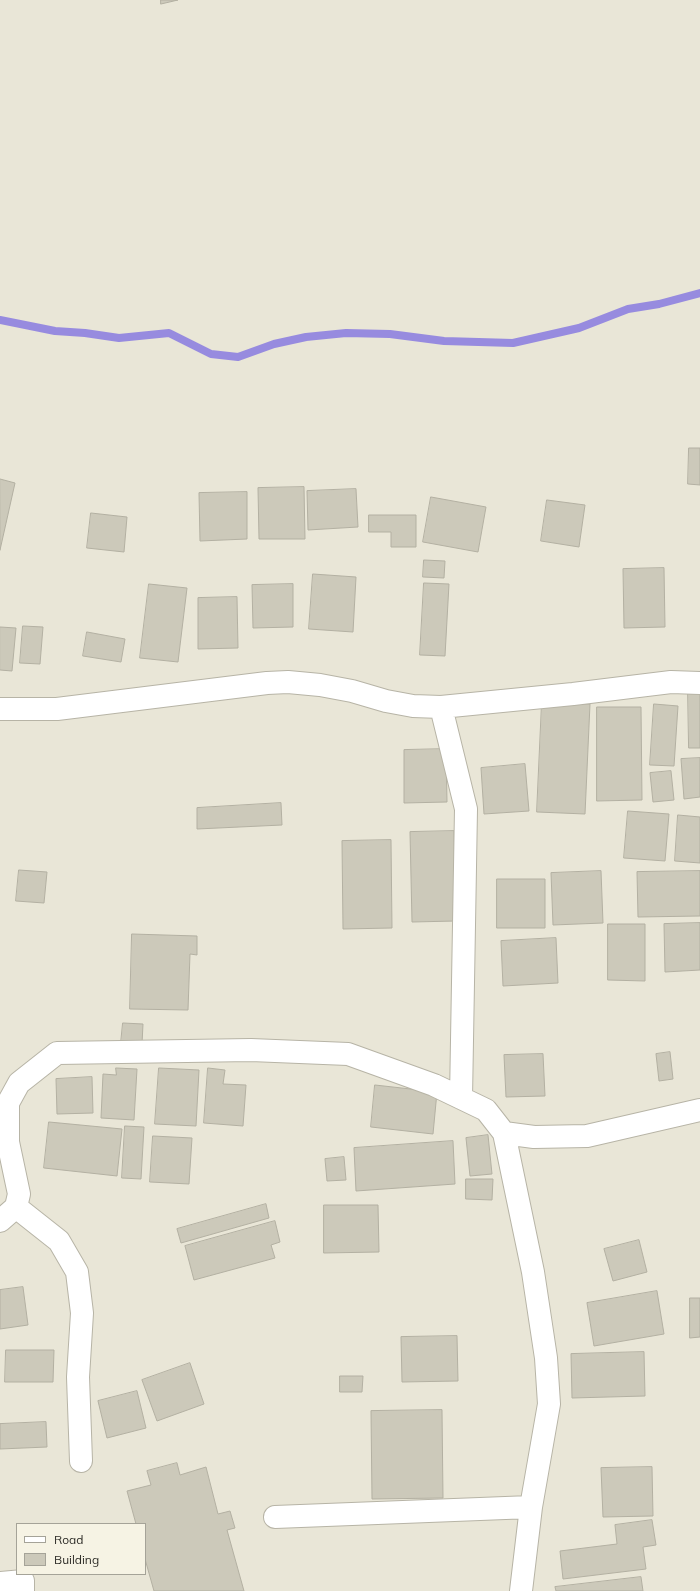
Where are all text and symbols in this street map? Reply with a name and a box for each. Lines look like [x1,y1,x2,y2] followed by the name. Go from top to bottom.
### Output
[16,1523,146,1575] legend
[54,1532,83,1547] text: Road
[54,1552,99,1567] text: Building

